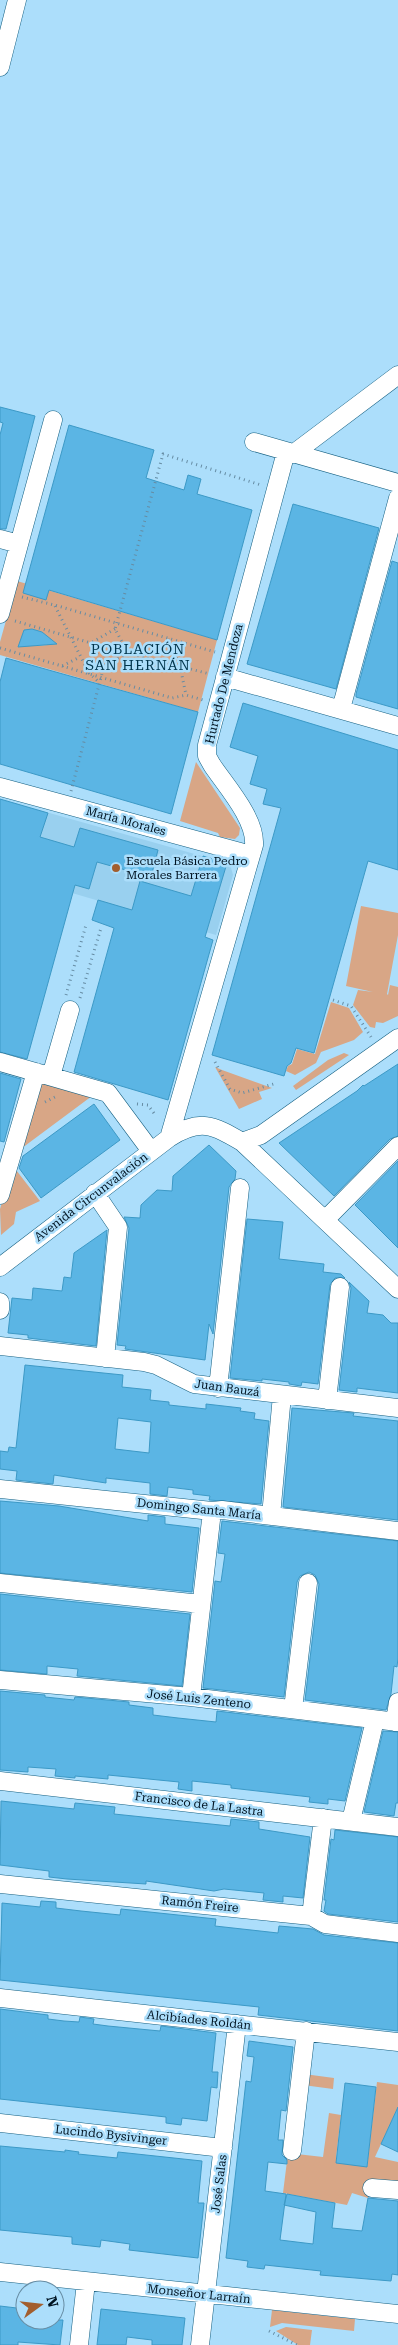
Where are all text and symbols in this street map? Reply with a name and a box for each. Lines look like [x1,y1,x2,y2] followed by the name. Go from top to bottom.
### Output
[202,622,246,745] street label: Hurtado De Mendoza
[85,641,191,673] district label: POBLACIÓN SAN HERNÁN
[85,804,168,838] street label: María Morales
[126,854,248,882] place label: Escuela Básica Pedro Morales Barrera
[110,862,122,874] marker: Escuela Básica Pedro Morales Barrera
[32,1150,151,1244] street label: Avenida Circunvalación
[194,1377,261,1400] street label: Juan Bauzá
[136,1496,262,1523] street label: Domingo Santa María
[146,1687,252,1711] street label: José Luis Zenteno
[134,1789,265,1819] street label: Francisco de La Lastra
[161,1893,240,1915] street label: Ramón Freire
[146,2008,252,2032] street label: Alcibíades Roldán
[54,2122,168,2148] street label: Lucindo Bysivinger
[208,2153,230,2214] street label: José Salas
[15,2280,65,2330] north arrow
[147,2282,251,2306] street label: Monseñor Larraín
[43,2294,62,2309] text: N

